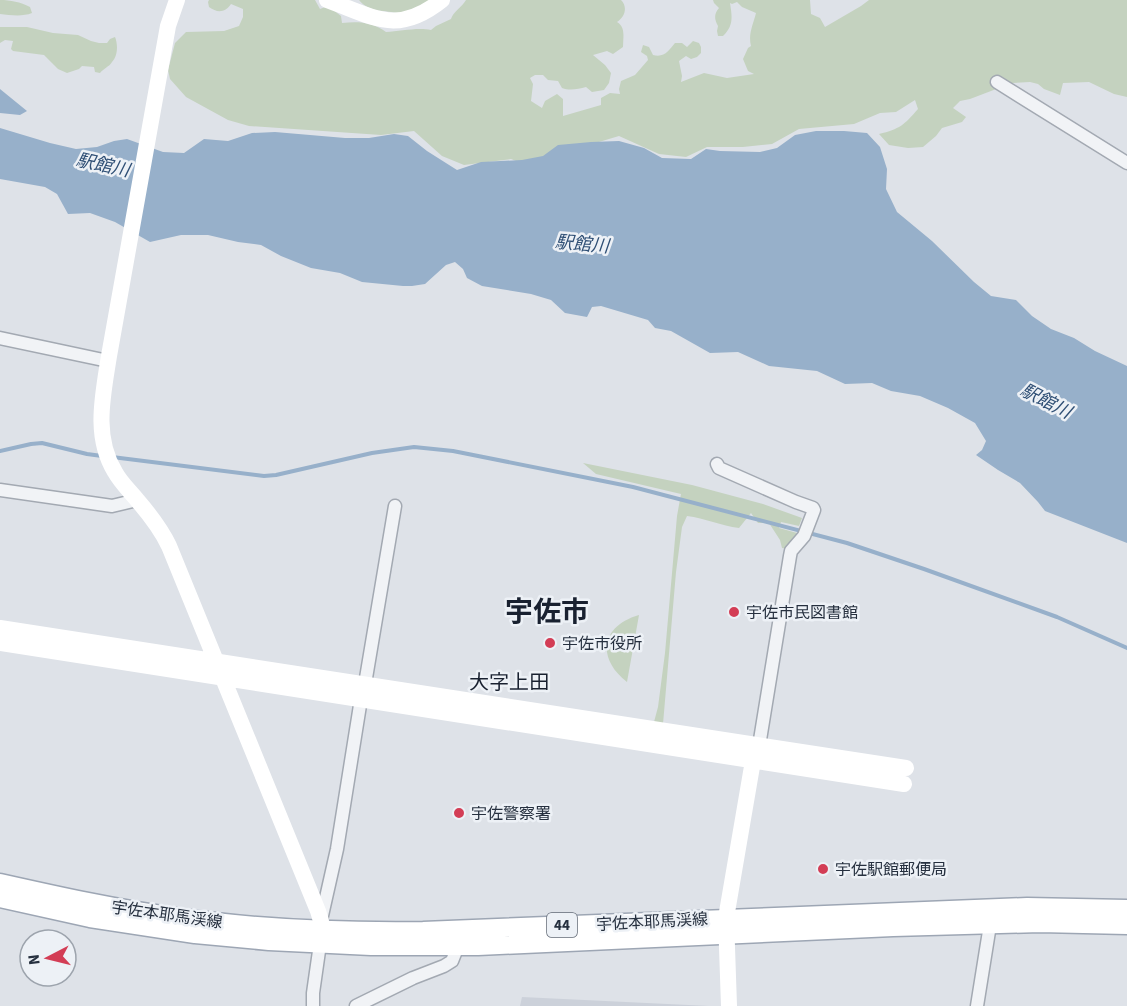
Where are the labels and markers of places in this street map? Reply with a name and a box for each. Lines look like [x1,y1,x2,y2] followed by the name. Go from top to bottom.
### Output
[746,602,858,624] place label: 宇佐市民図書館
[727,605,741,619] marker: 宇佐市民図書館
[562,633,642,655] place label: 宇佐市役所
[543,636,557,650] marker: 宇佐市役所
[471,803,551,825] place label: 宇佐警察署
[452,806,466,820] marker: 宇佐警察署
[835,859,947,881] place label: 宇佐駅館郵便局
[816,862,830,876] marker: 宇佐駅館郵便局

